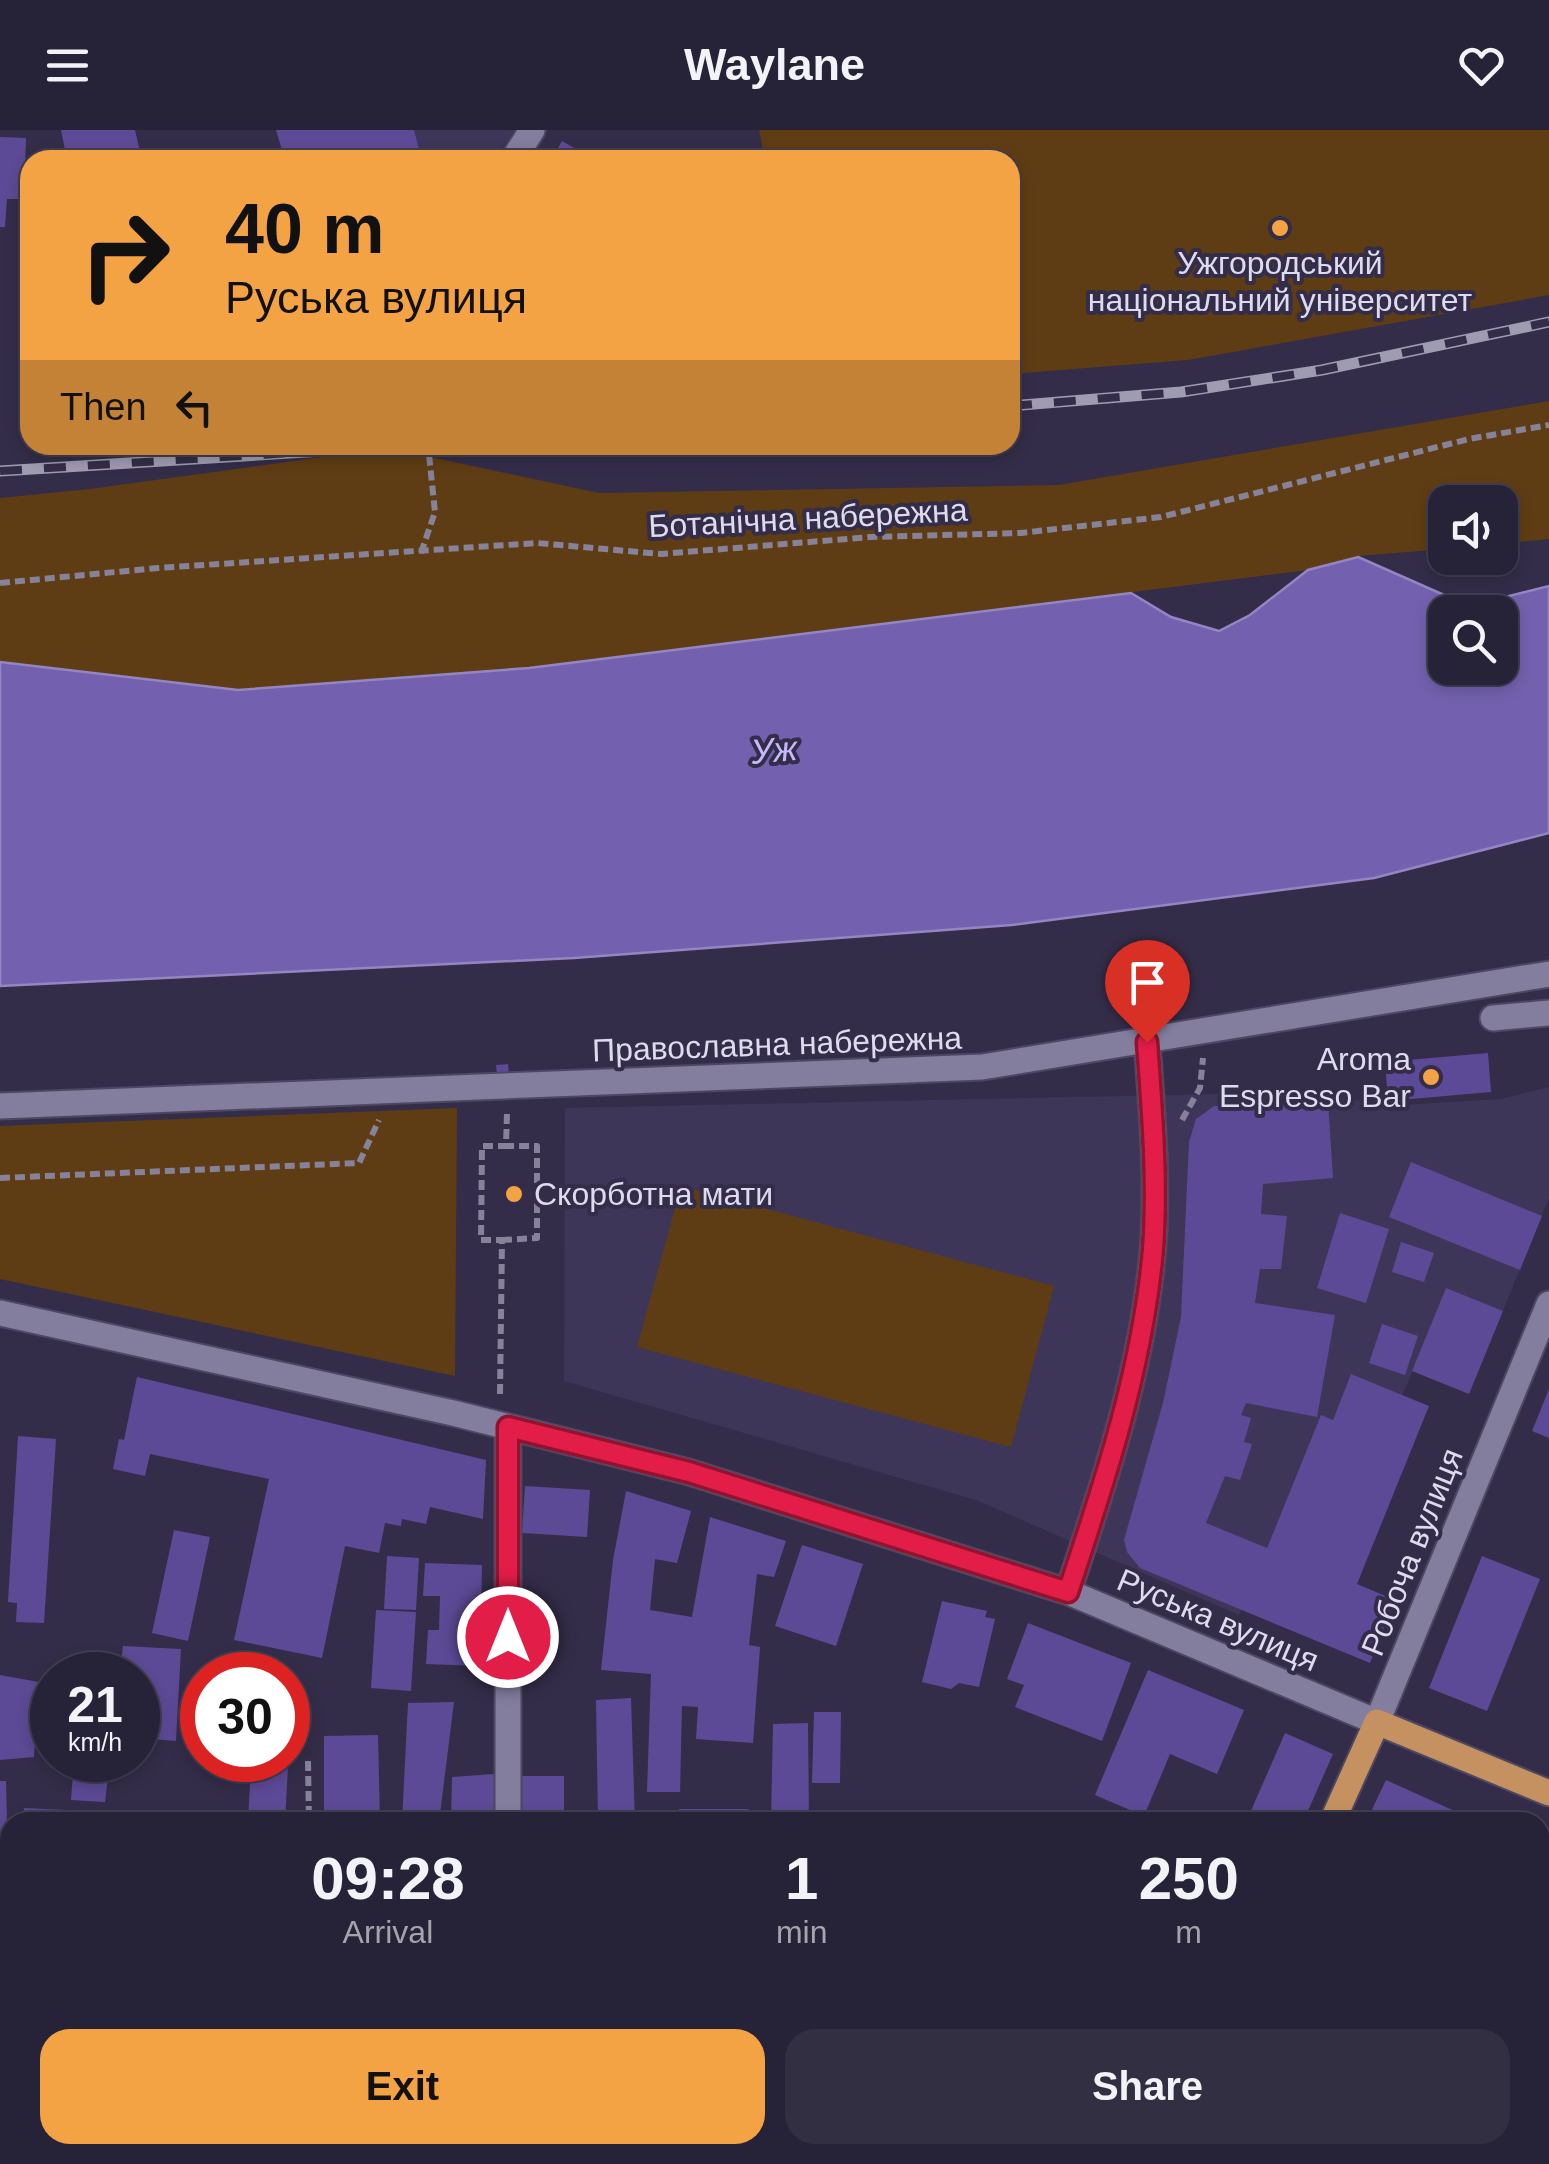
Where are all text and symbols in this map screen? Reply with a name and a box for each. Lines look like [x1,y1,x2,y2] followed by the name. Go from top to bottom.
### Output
[40,38,95,93] icon: menu
[1454,38,1509,93] icon: heart
[684,39,865,90] text: Waylane
[60,190,190,320] icon: right
[225,190,385,268] text: 40 m
[1269,217,1291,239] marker: Ужгородський національний університет
[1088,245,1473,318] place label: Ужгородський національний університет
[225,272,527,323] text: Руська вулиця
[167,380,222,435] icon: left
[60,386,147,428] text: Then
[1428,485,1518,685] map controls
[1428,485,1518,575] button: sound
[648,492,969,544] street label: Ботанічна набережна
[1428,595,1518,685] button: search
[748,728,801,771] water label: Уж
[1105,940,1190,1043] pin
[1120,955,1175,1010] icon: arrive
[591,1020,963,1068] street label: Православна набережна
[1219,1041,1411,1114] place label: Aroma Espresso Bar
[1420,1066,1442,1088] marker: Aroma Espresso Bar
[534,1176,773,1212] place label: Скорботна мати
[503,1183,525,1205] marker: Скорботна мати
[1354,1443,1470,1661] street label: Робоча вулиця
[1112,1561,1324,1679] street label: Руська вулиця
[456,1585,560,1689] position arrow
[180,1652,310,1782] speed limit sign: 30
[67,1677,123,1733] text: 21
[68,1728,122,1756] text: km/h
[311,1845,465,1912] text: 09:28
[785,1845,818,1912] text: 1
[1139,1845,1239,1912] text: 250
[343,1914,433,1950] text: Arrival
[776,1914,827,1950] text: min
[1175,1914,1202,1950] text: m
[40,2029,765,2144] button: Exit
[785,2029,1510,2144] button: Share

